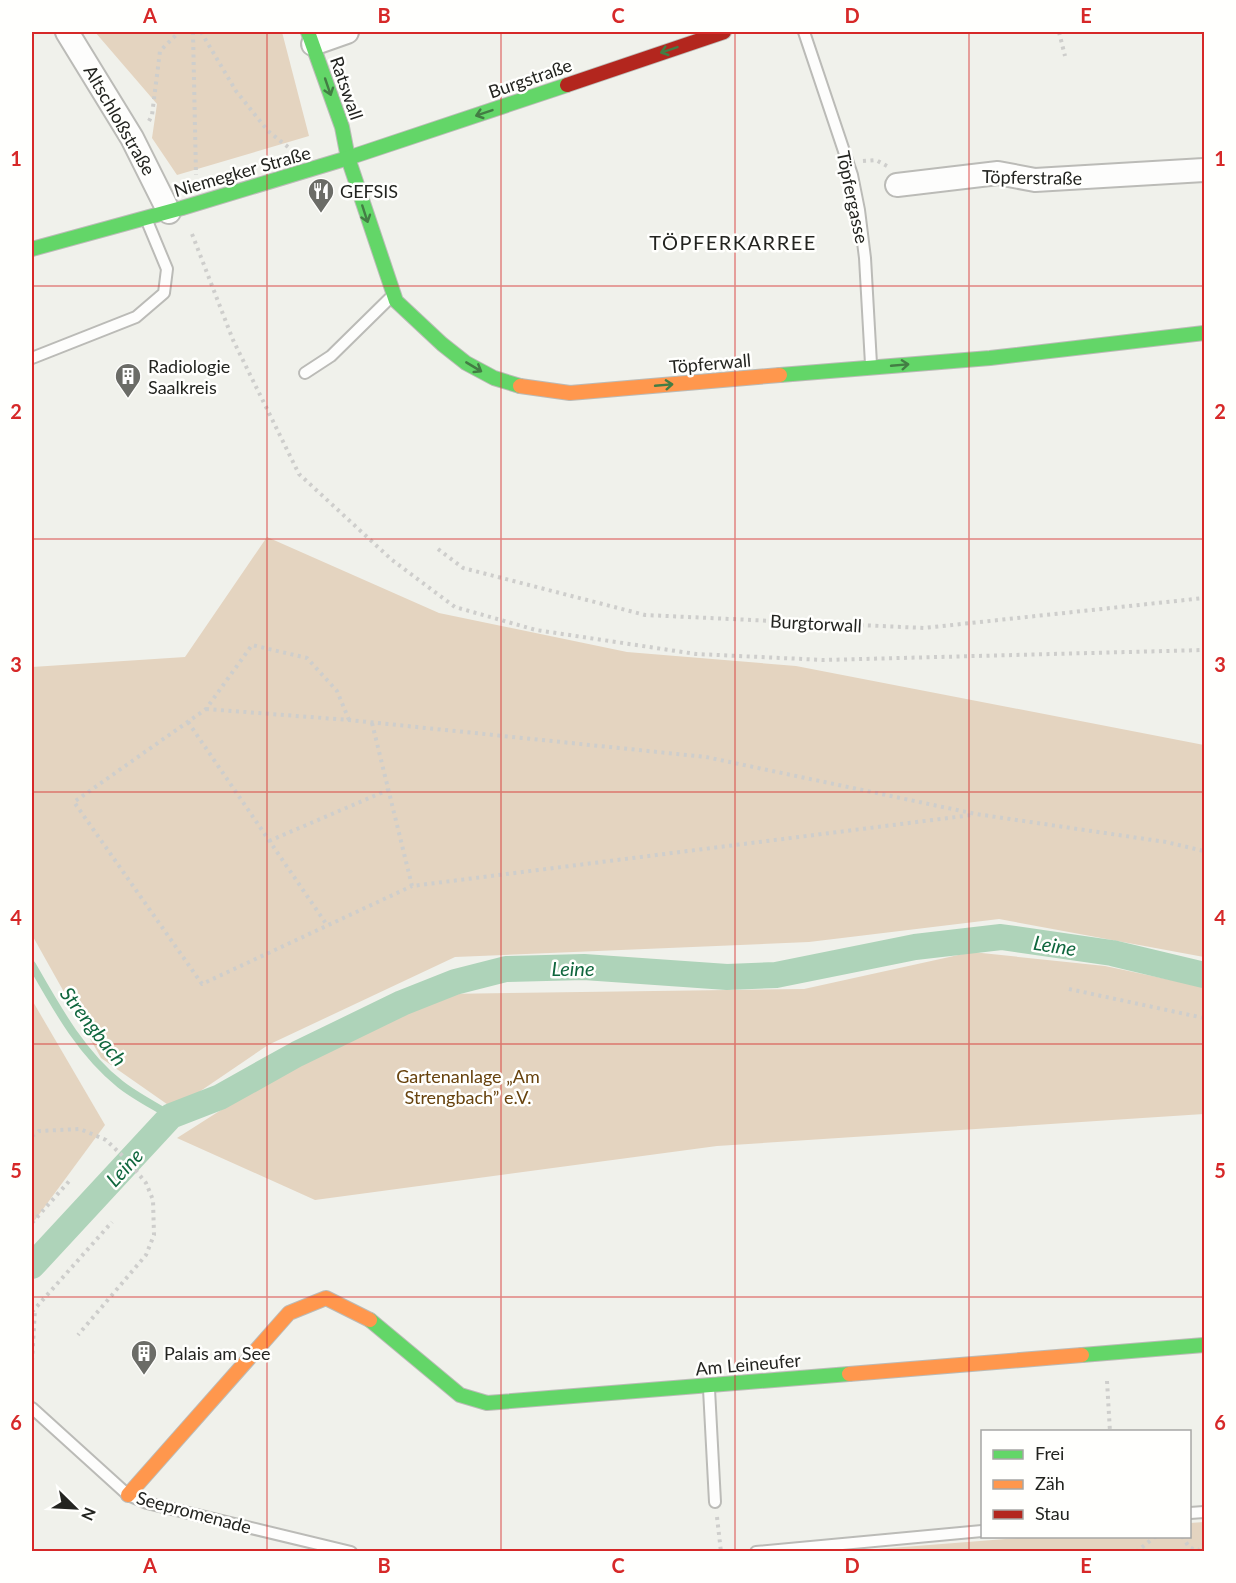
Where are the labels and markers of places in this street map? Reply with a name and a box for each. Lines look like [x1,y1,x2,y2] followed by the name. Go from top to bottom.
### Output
[306,176,336,214] restaurant icon: GEFSIS
[340,180,398,202] place label: GEFSIS
[148,355,230,398] place label: Radiologie Saalkreis
[113,361,143,399] building icon: Radiologie Saalkreis
[129,1338,159,1376] building icon: Palais am See
[164,1342,270,1364] place label: Palais am See

